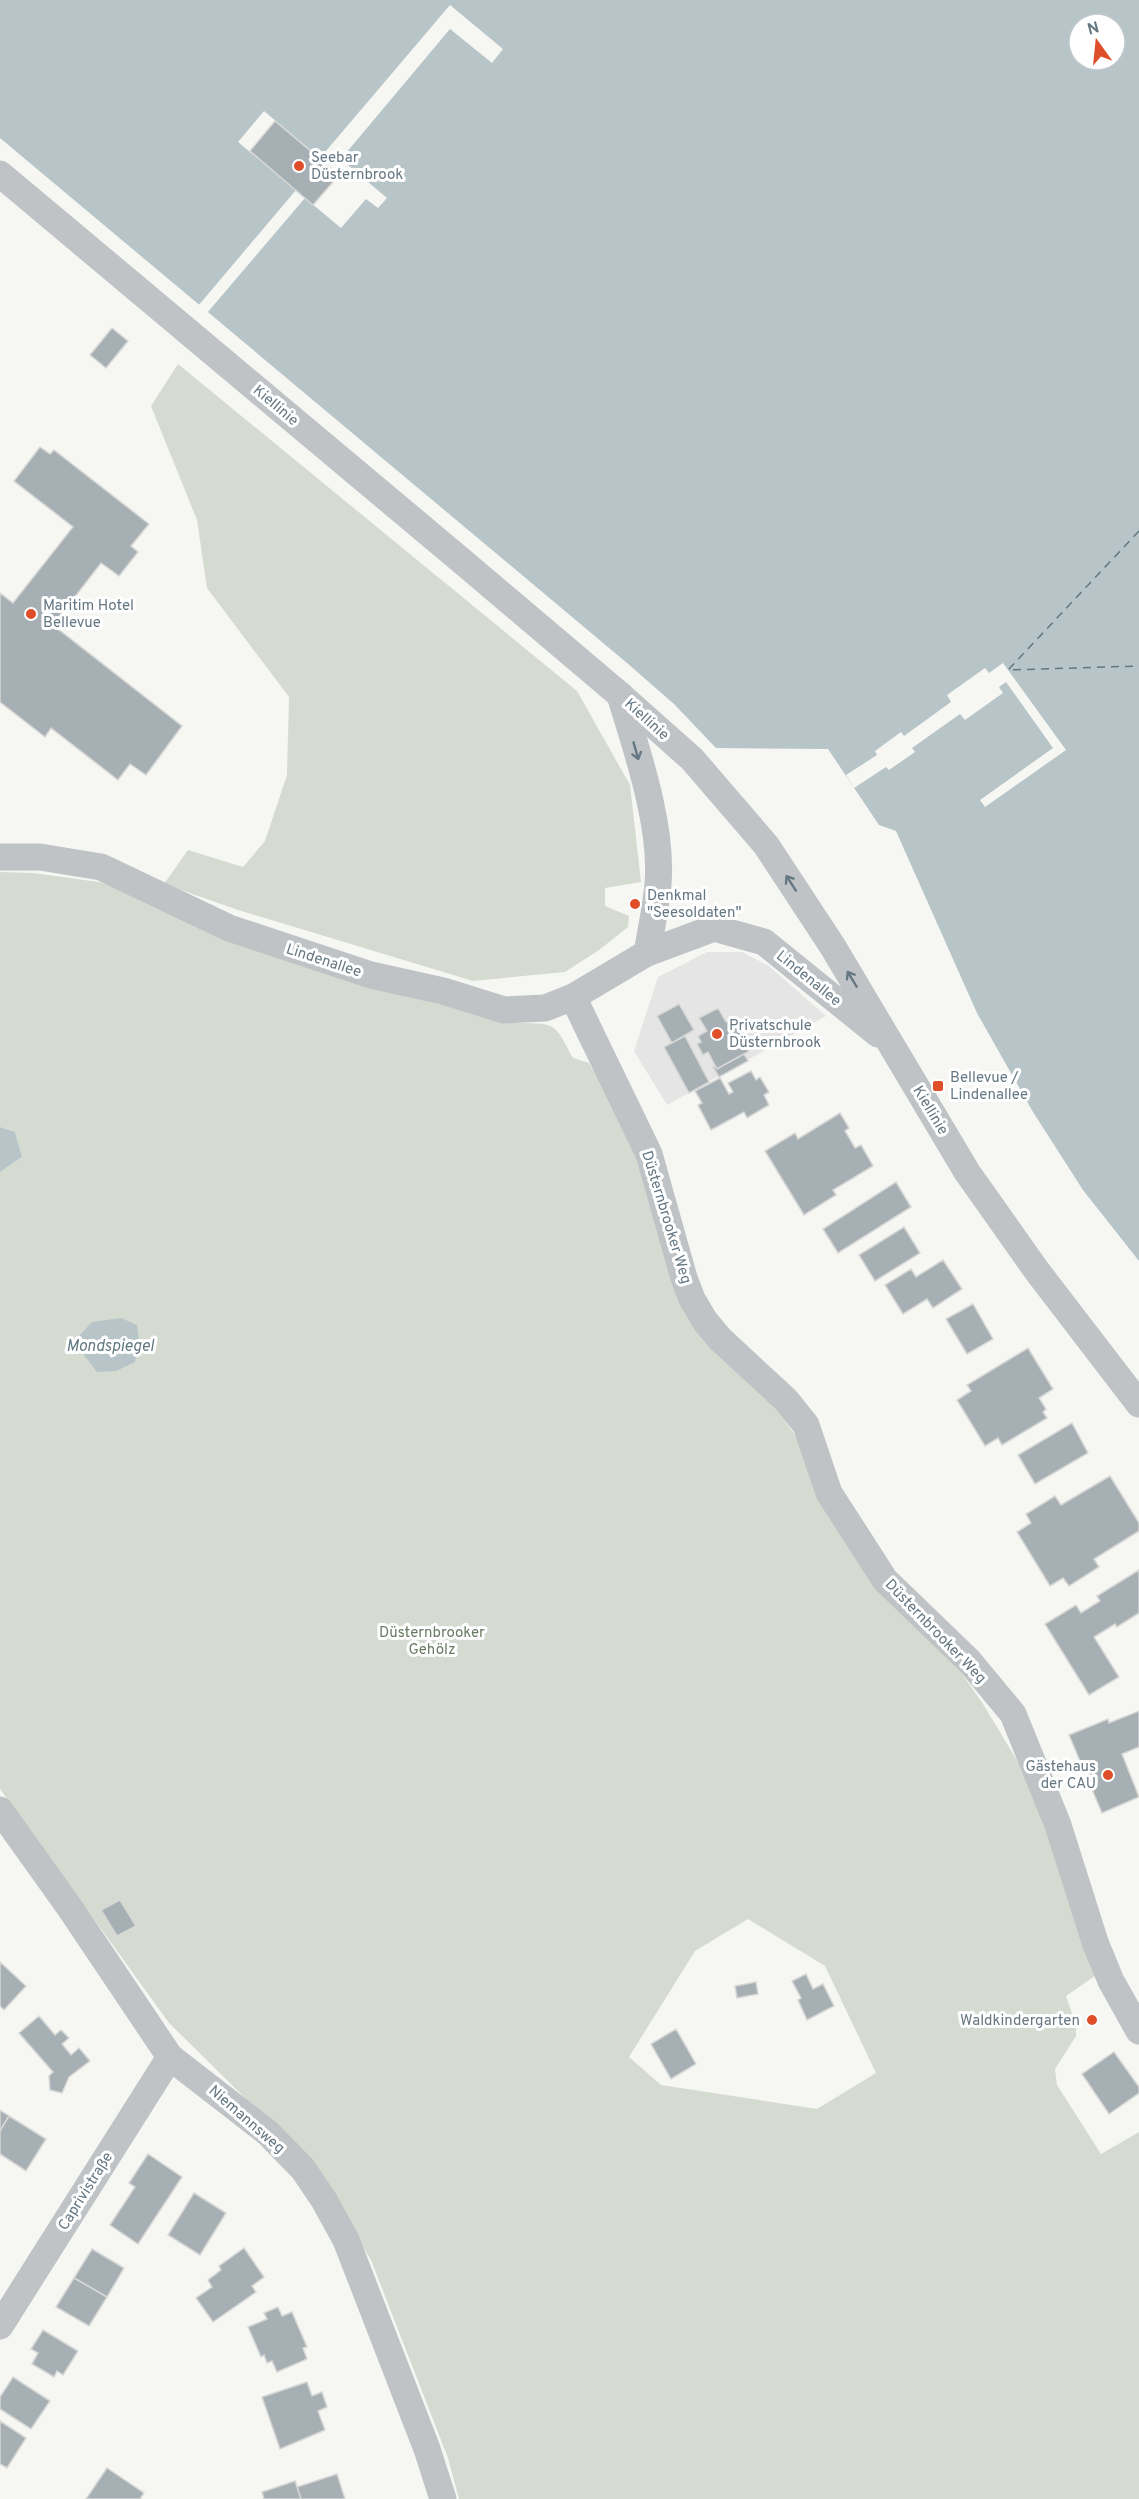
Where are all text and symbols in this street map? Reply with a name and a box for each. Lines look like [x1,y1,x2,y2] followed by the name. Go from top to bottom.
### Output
[1067,12,1127,72] north arrow
[1085,18,1102,41] text: N
[311,149,403,185] place label: Seebar Düsternbrook
[292,159,306,173] marker: Seebar Düsternbrook
[248,382,302,431] street label: Kiellinie
[43,597,134,633] place label: Maritim Hotel Bellevue
[24,607,38,621] marker: Maritim Hotel Bellevue
[620,695,672,745] street label: Kiellinie
[631,741,643,760] one-way arrow
[785,875,797,891] one-way arrow
[647,887,742,923] place label: Denkmal "Seesoldaten"
[628,897,642,911] marker: Denkmal "Seesoldaten"
[283,940,364,983] street label: Lindenallee
[772,947,844,1011] street label: Lindenallee
[846,971,858,988] one-way arrow
[729,1017,821,1053] place label: Privatschule Düsternbrook
[710,1027,724,1041] marker: Privatschule Düsternbrook
[950,1069,1028,1105] place label: Bellevue / Lindenallee
[931,1079,945,1093] marker: Bellevue / Lindenallee
[908,1083,952,1139] street label: Kiellinie
[636,1149,695,1286] street label: Düsternbrooker Weg
[66,1337,155,1357] water label: Mondspiegel
[880,1576,990,1688] street label: Düsternbrooker Weg
[379,1624,485,1660] park label: Düsternbrooker Gehölz
[1025,1758,1096,1794] place label: Gästehaus der CAU
[1101,1768,1115,1782] marker: Gästehaus der CAU
[960,2012,1080,2031] place label: Waldkindergarten
[1085,2013,1099,2027] marker: Waldkindergarten
[204,2082,288,2158] street label: Niemannsweg
[55,2149,118,2235] street label: Caprivistraße

